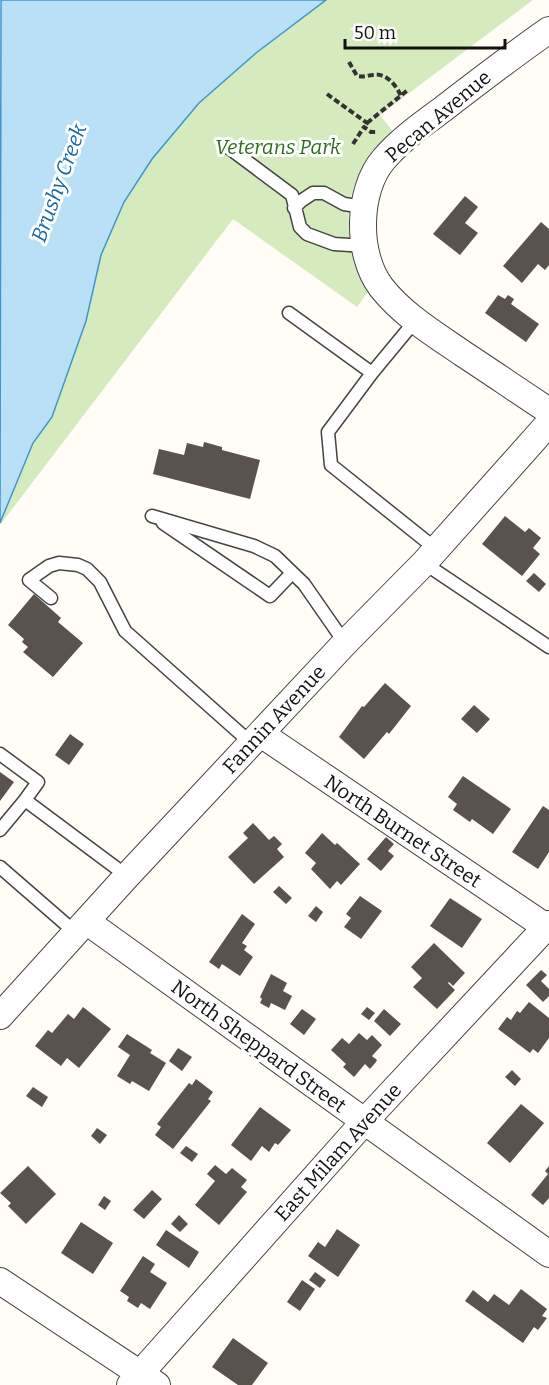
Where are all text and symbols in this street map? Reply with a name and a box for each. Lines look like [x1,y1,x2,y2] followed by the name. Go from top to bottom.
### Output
[345,12,506,50] scale bar
[354,22,396,44] text: 50 m
[380,65,496,167] street label: Pecan Avenue
[26,120,93,246] water label: Brushy Creek
[215,135,341,159] park label: Veterans Park
[218,660,330,778] street label: Fannin Avenue
[320,770,486,892] street label: North Burnet Street
[167,975,351,1117] street label: North Sheppard Street
[270,1078,406,1226] street label: East Milam Avenue

